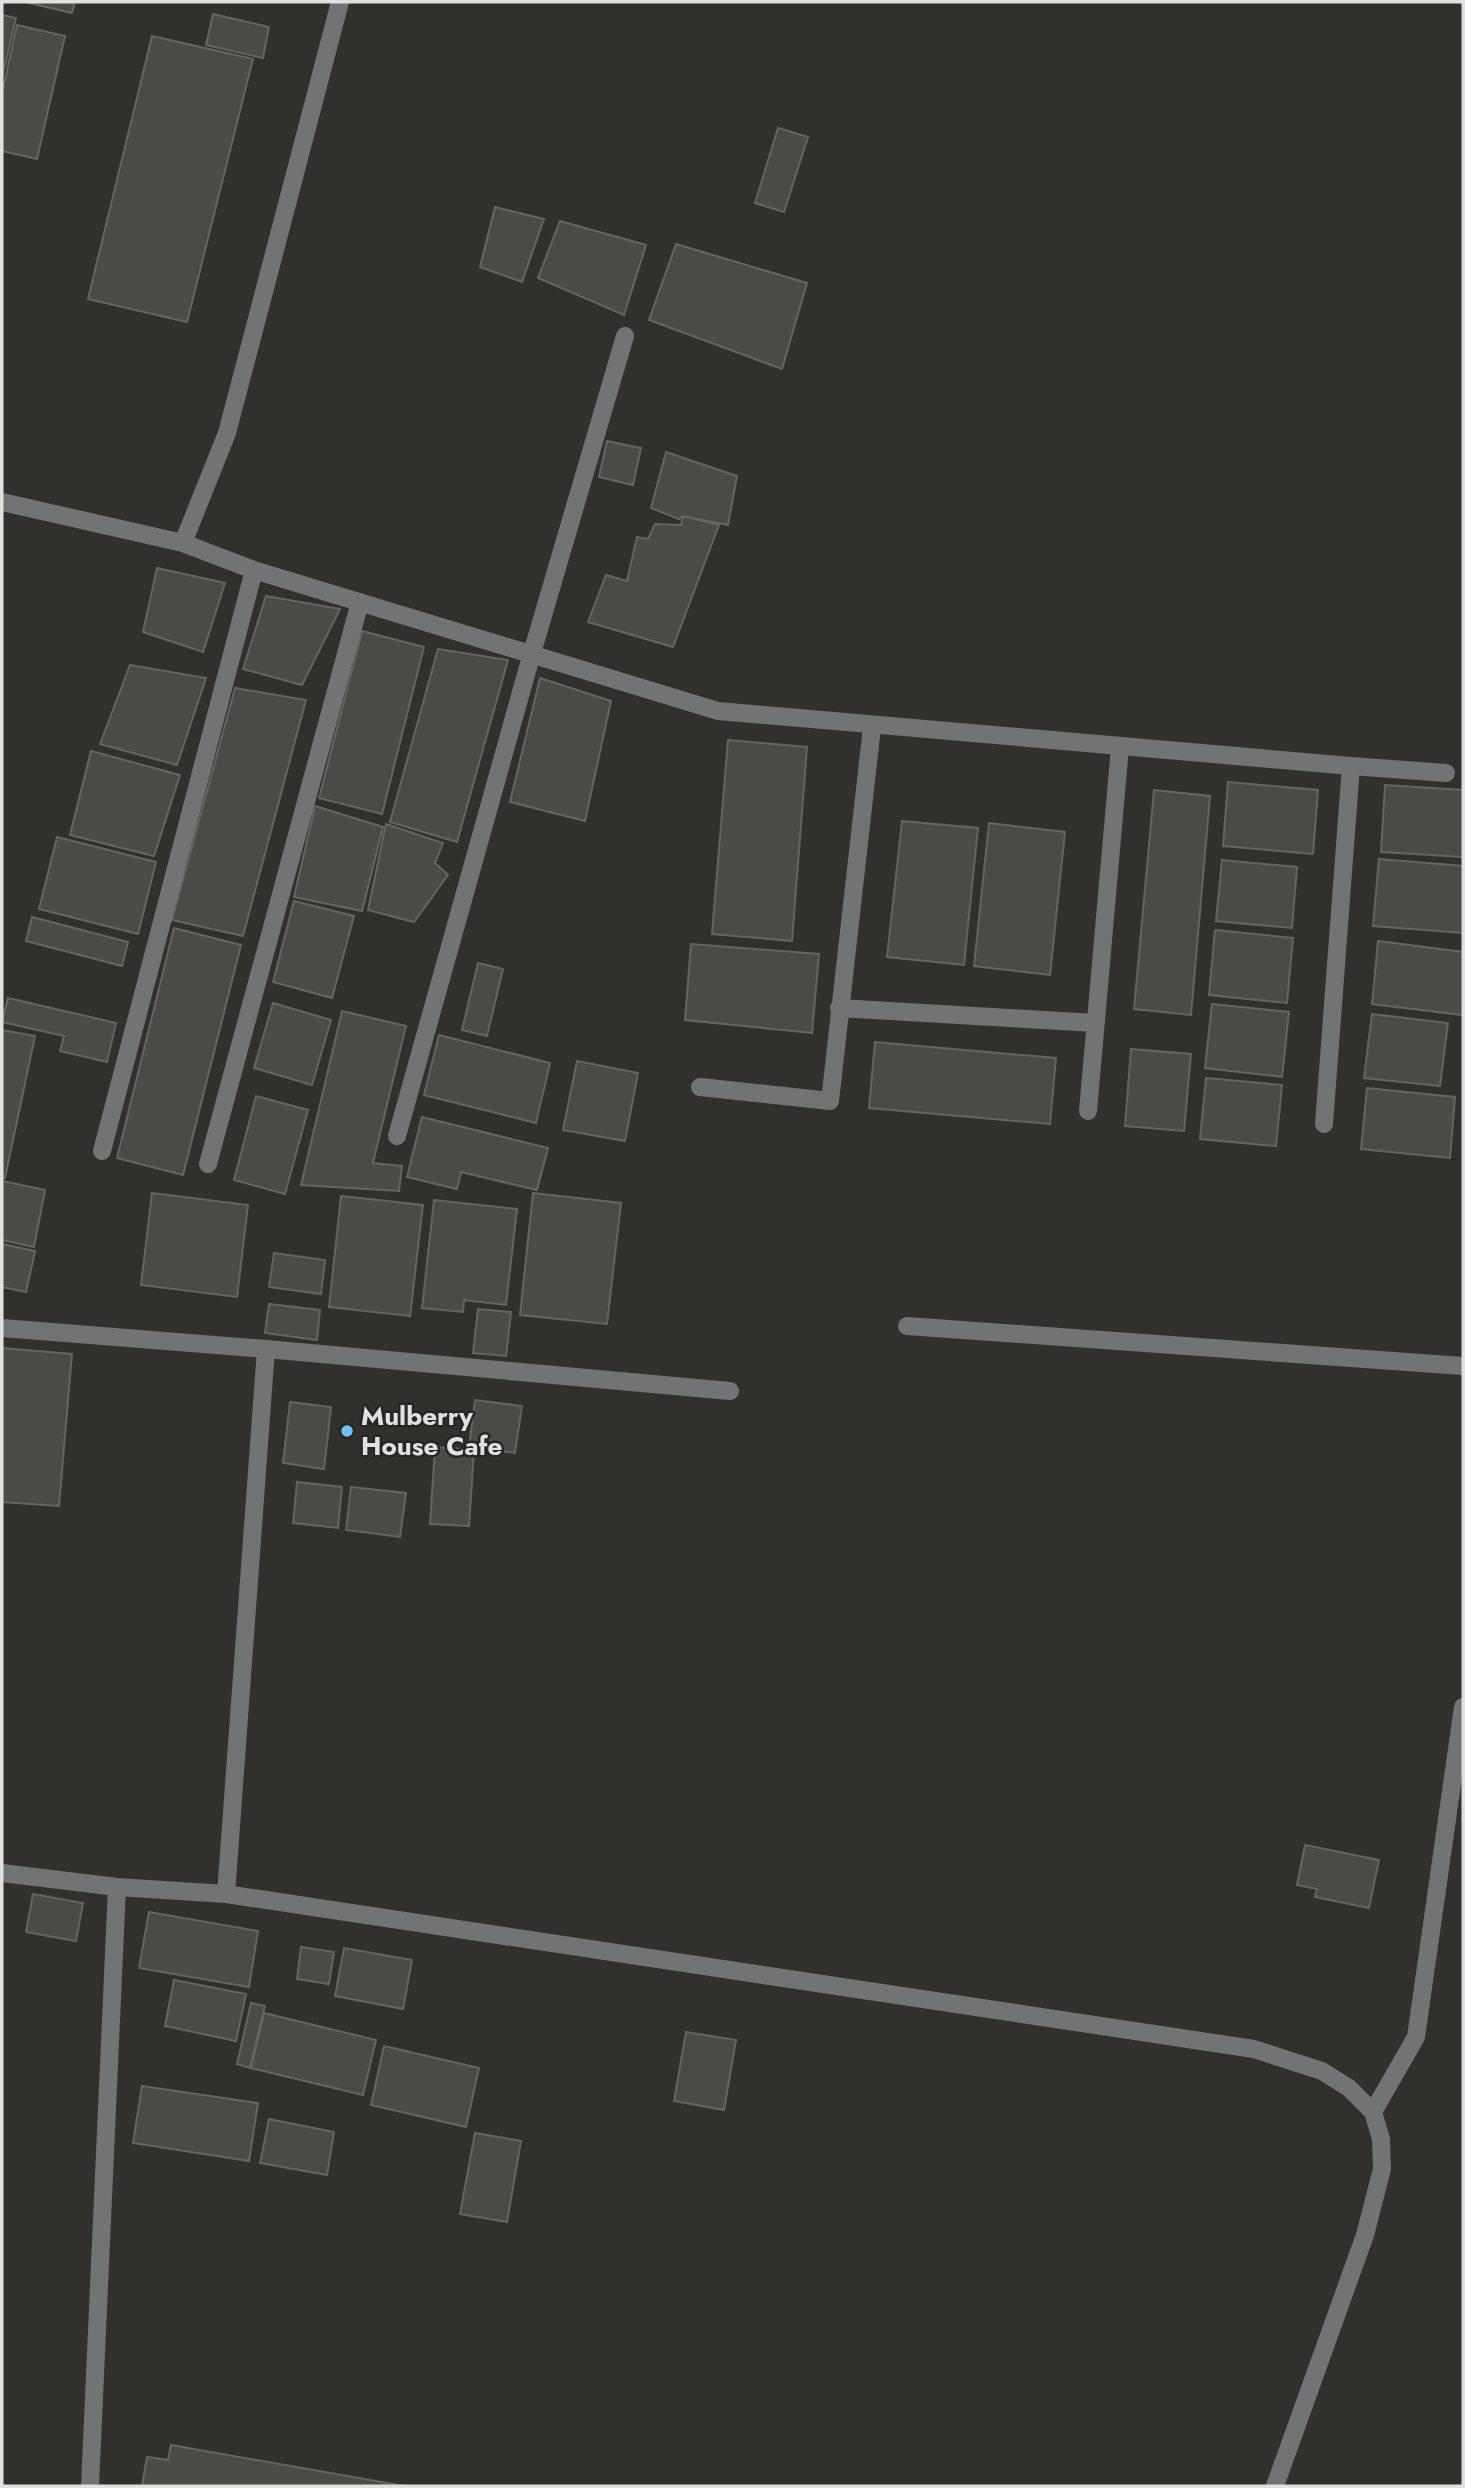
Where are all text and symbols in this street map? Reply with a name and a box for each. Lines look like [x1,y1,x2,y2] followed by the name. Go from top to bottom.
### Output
[361,1397,502,1465] place label: Mulberry House Cafe
[339,1423,355,1439] marker: Mulberry House Cafe

